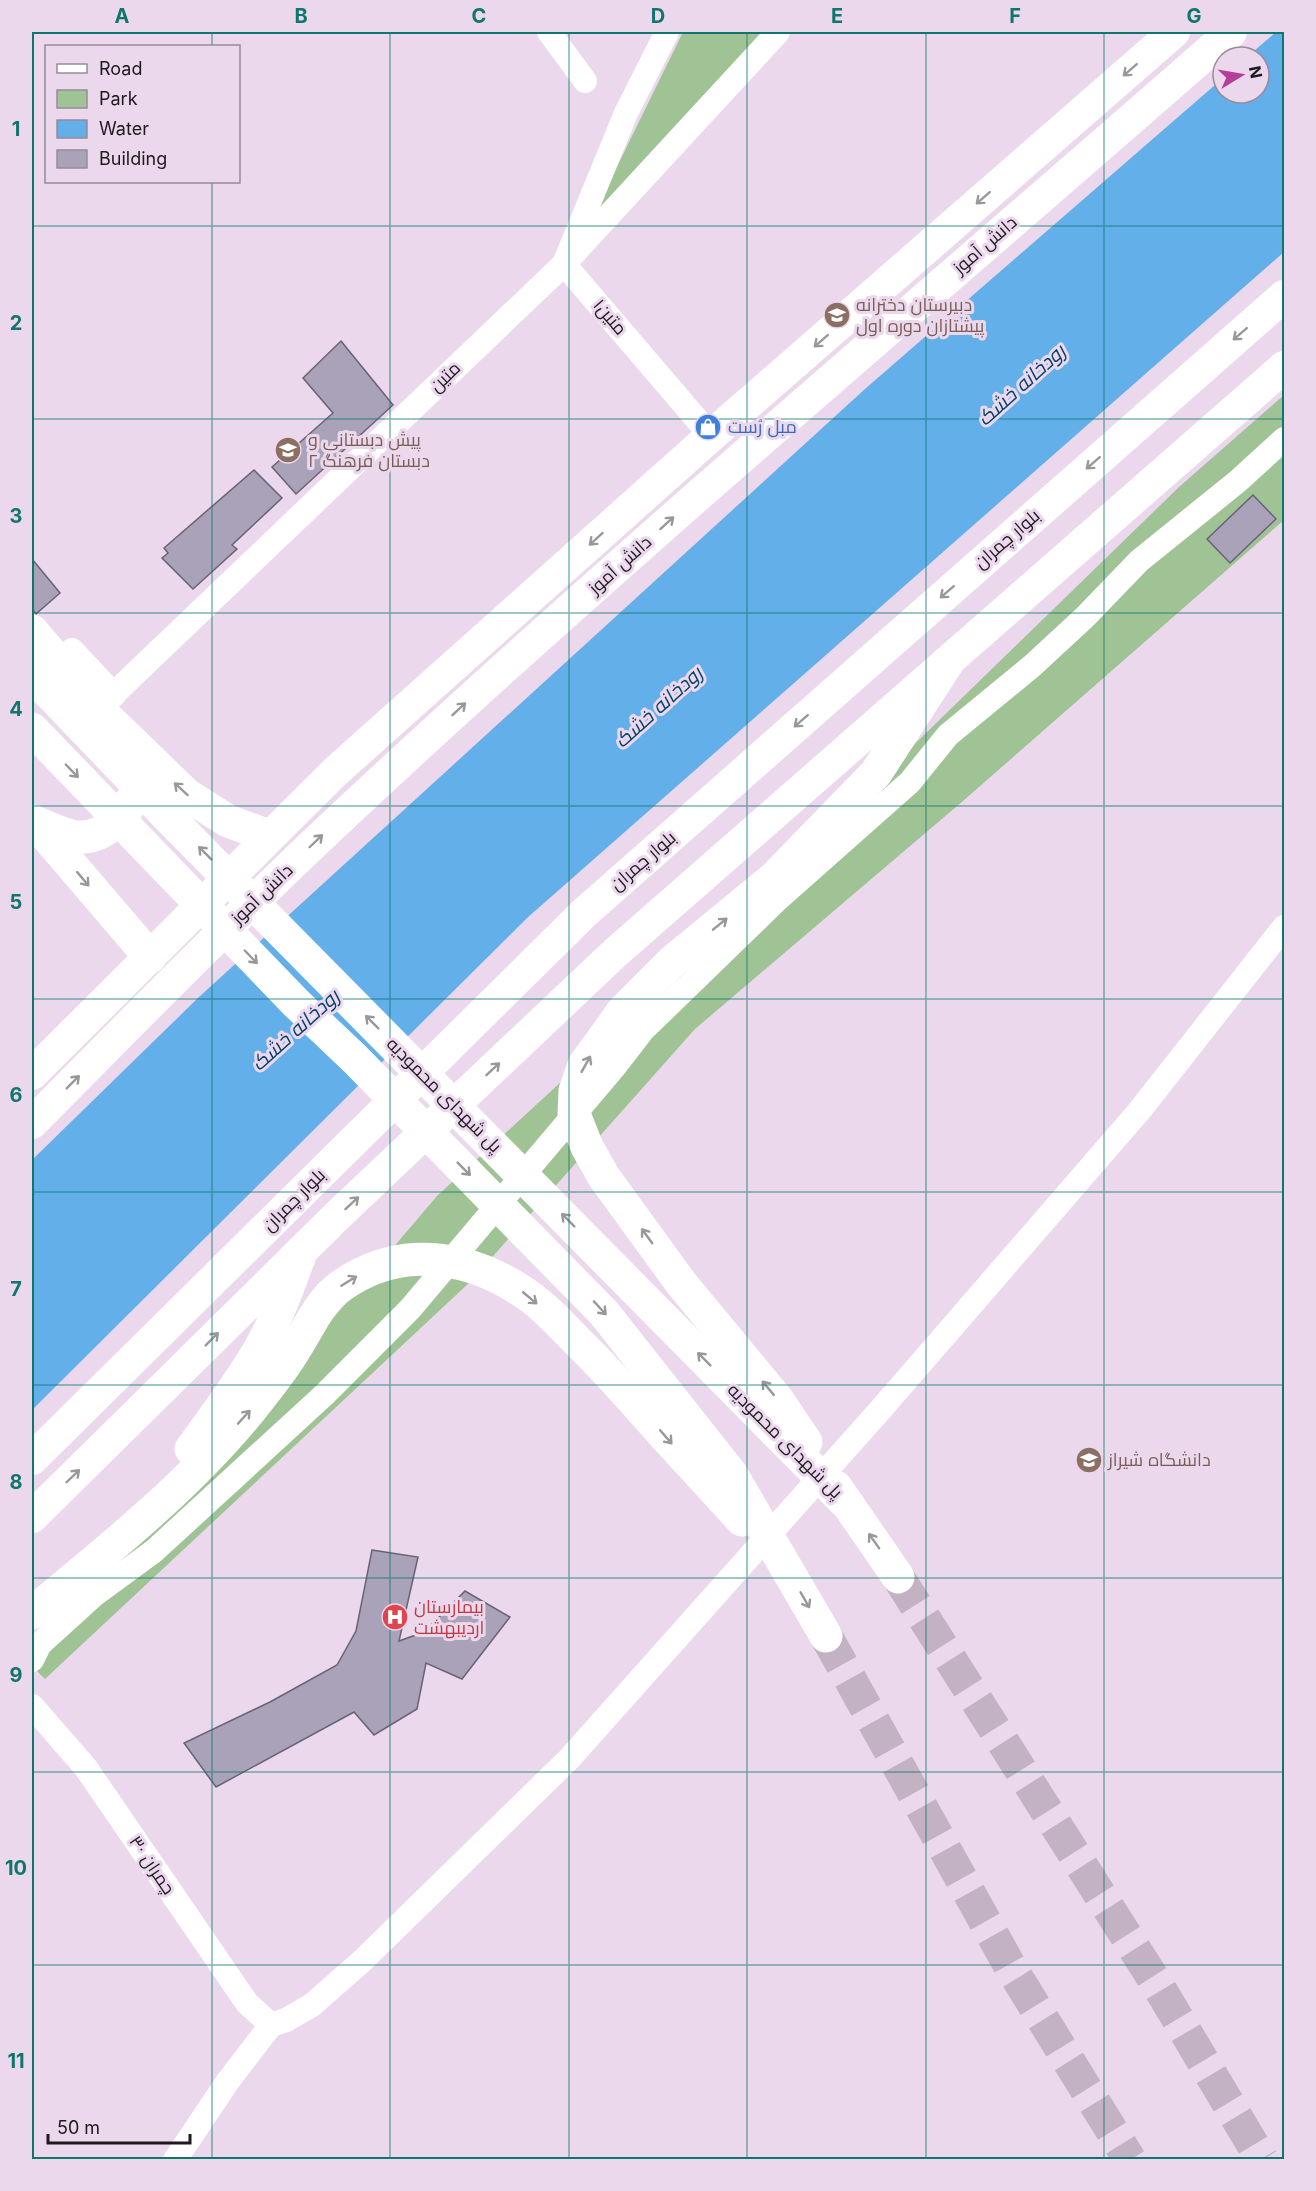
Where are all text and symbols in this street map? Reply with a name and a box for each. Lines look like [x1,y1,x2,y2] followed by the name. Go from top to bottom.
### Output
[115,4,130,28] text: A
[294,4,308,28] text: B
[472,4,486,28] text: C
[651,4,665,28] text: D
[831,4,843,28] text: E
[1009,4,1021,28] text: F
[1186,4,1202,28] text: G
[45,45,240,183] legend
[1211,45,1271,105] north arrow
[99,58,142,79] text: Road
[1123,63,1138,77] one-way arrow
[1245,64,1267,80] text: N
[99,88,138,109] text: Park
[12,117,20,141] text: 1
[99,118,149,139] text: Water
[99,148,167,169] text: Building
[976,191,991,205] one-way arrow
[948,211,1021,279] street label: دانش آموز
[856,294,984,338] place label: دبیرستان دخترانه پیشتازان دوره اول
[588,295,632,339] street label: متین۱
[822,300,852,330] school or university icon: دبیرستان دخترانه پیشتازان دوره اول
[10,311,22,335] text: 2
[1233,327,1248,341] one-way arrow
[813,334,829,347] one-way arrow
[972,338,1071,431] water label: رودخانه خشک
[425,357,465,397] street label: متین
[693,412,723,442] shop icon: مبل رُست
[728,416,797,438] place label: مبل رُست
[308,429,430,472] place label: پیش دبستانی و دبستان فرهنگ ۲
[273,435,303,465] school or university icon: پیش دبستانی و دبستان فرهنگ ۲
[1086,456,1101,470] one-way arrow
[10,504,22,528] text: 3
[970,505,1045,574] street label: بلوار چمران
[659,516,675,529] one-way arrow
[583,531,656,600] street label: دانش آموز
[589,532,604,546] one-way arrow
[940,585,955,599] one-way arrow
[609,660,708,753] water label: رودخانه خشک
[9,697,23,721] text: 4
[452,702,467,716] one-way arrow
[794,714,809,728] one-way arrow
[65,764,79,779] one-way arrow
[174,782,189,796] one-way arrow
[606,827,681,896] street label: بلوار چمران
[309,834,324,849] one-way arrow
[197,846,212,861] one-way arrow
[226,859,297,929] street label: دانش آموز
[76,871,90,886] one-way arrow
[10,890,22,914] text: 5
[711,918,727,931] one-way arrow
[244,949,259,964] one-way arrow
[246,983,345,1076] water label: رودخانه خشک
[364,1014,379,1029] one-way arrow
[381,1033,506,1158] street label: پل شهدای محمودیه
[580,1056,592,1073] one-way arrow
[486,1062,501,1076] one-way arrow
[65,1074,80,1089] one-way arrow
[10,1083,23,1107] text: 6
[456,1161,471,1176] one-way arrow
[258,1164,331,1237] street label: بلوار چمران
[344,1196,359,1210] one-way arrow
[560,1213,575,1228] one-way arrow
[640,1228,653,1244] one-way arrow
[340,1275,357,1287] one-way arrow
[10,1277,22,1301] text: 7
[522,1291,538,1304] one-way arrow
[593,1301,607,1316] one-way arrow
[205,1332,220,1347] one-way arrow
[697,1352,712,1367] one-way arrow
[722,1379,847,1504] street label: پل شهدای محمودیه
[762,1380,775,1396] one-way arrow
[237,1410,251,1425] one-way arrow
[659,1429,673,1444] one-way arrow
[1074,1445,1104,1475] school or university icon: دانشگاه شیراز
[1107,1449,1211,1471] place label: دانشگاه شیراز
[66,1469,81,1483] one-way arrow
[9,1470,23,1494] text: 8
[868,1534,880,1550] one-way arrow
[800,1591,811,1609] one-way arrow
[414,1596,484,1639] place label: بیمارستان اردیبهشت
[380,1602,410,1632] hospital icon: بیمارستان اردیبهشت
[10,1663,23,1687] text: 9
[124,1831,180,1899] street label: ۳۰ چمران
[5,1856,27,1880] text: 10
[7,2049,25,2073] text: 11
[48,2107,190,2145] scale bar
[57,2117,100,2138] text: 50 m

